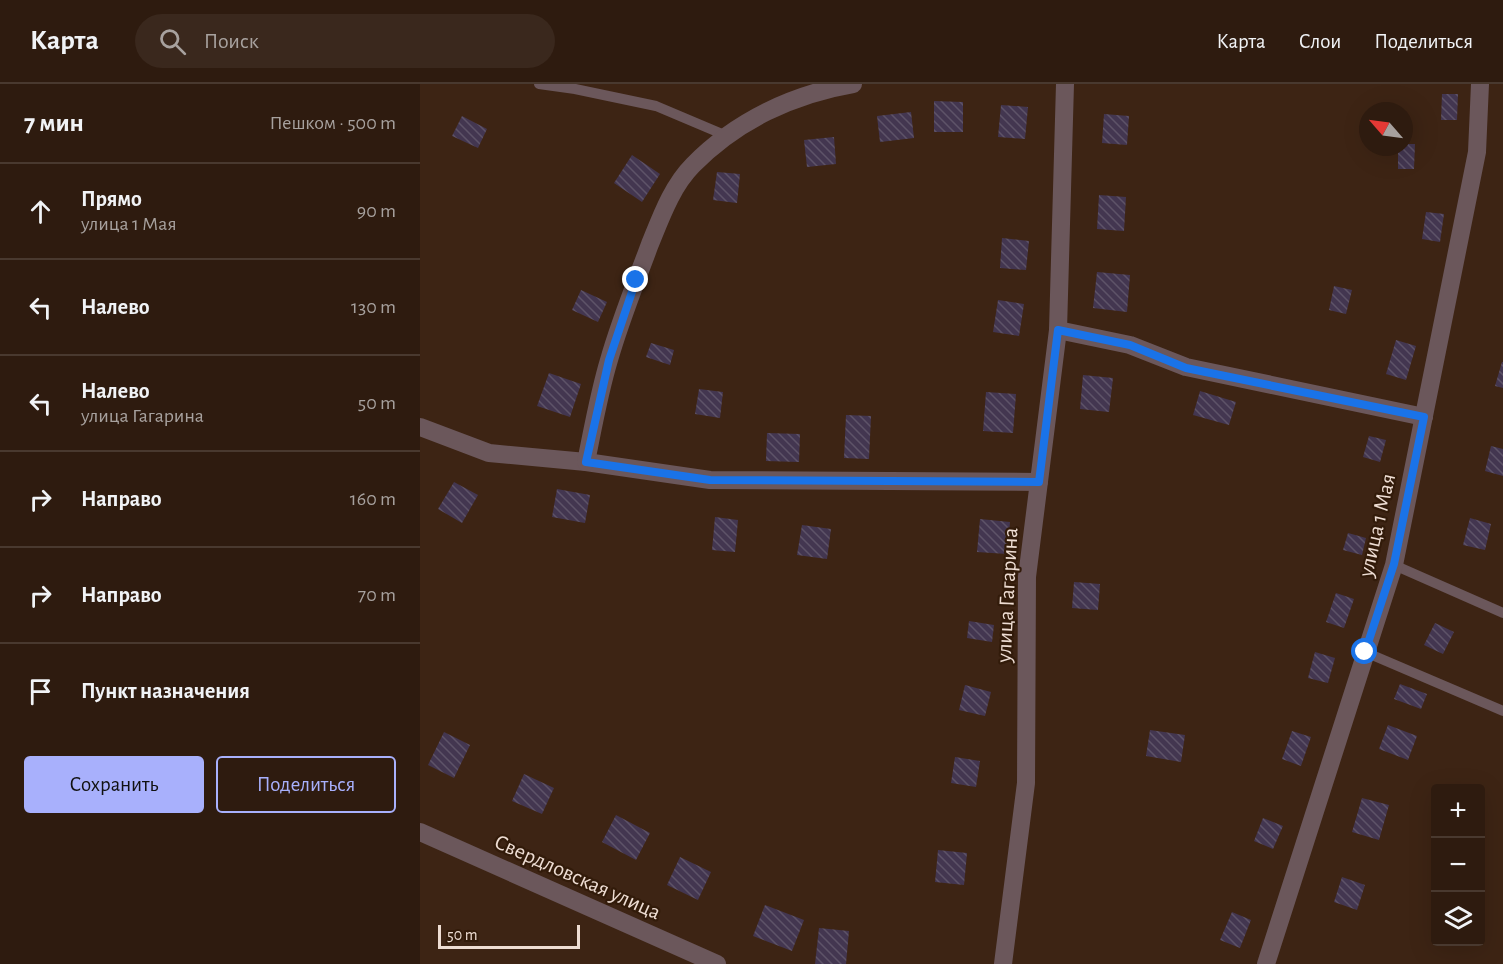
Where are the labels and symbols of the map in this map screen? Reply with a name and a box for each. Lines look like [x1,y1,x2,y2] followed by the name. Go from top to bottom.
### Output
[1359,102,1413,156] north arrow
[622,266,648,292] route end
[1354,472,1400,580] street label: улица 1 Мая
[992,527,1022,664] street label: улица Гагарина
[1351,638,1377,664] route start
[491,830,664,923] street label: Свердловская улица
[438,922,580,950] scale bar

